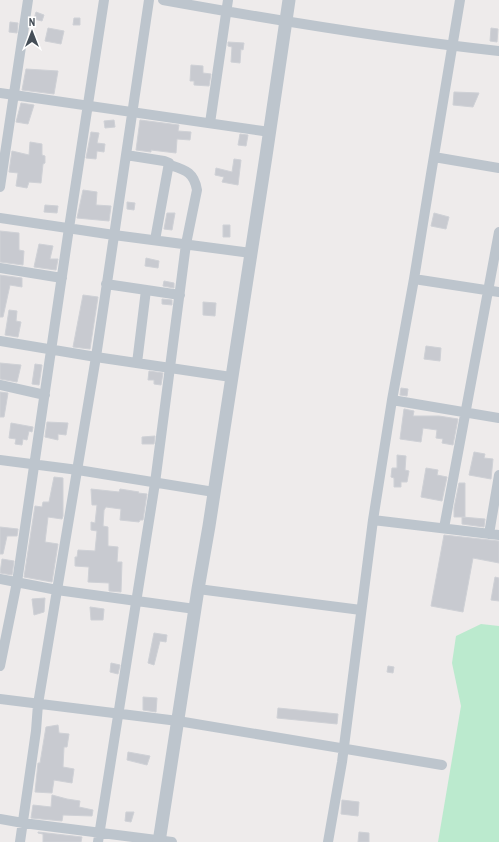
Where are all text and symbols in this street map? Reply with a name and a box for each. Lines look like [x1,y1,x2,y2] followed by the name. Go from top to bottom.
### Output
[12,12,52,52] north arrow
[29,15,35,29] text: N

